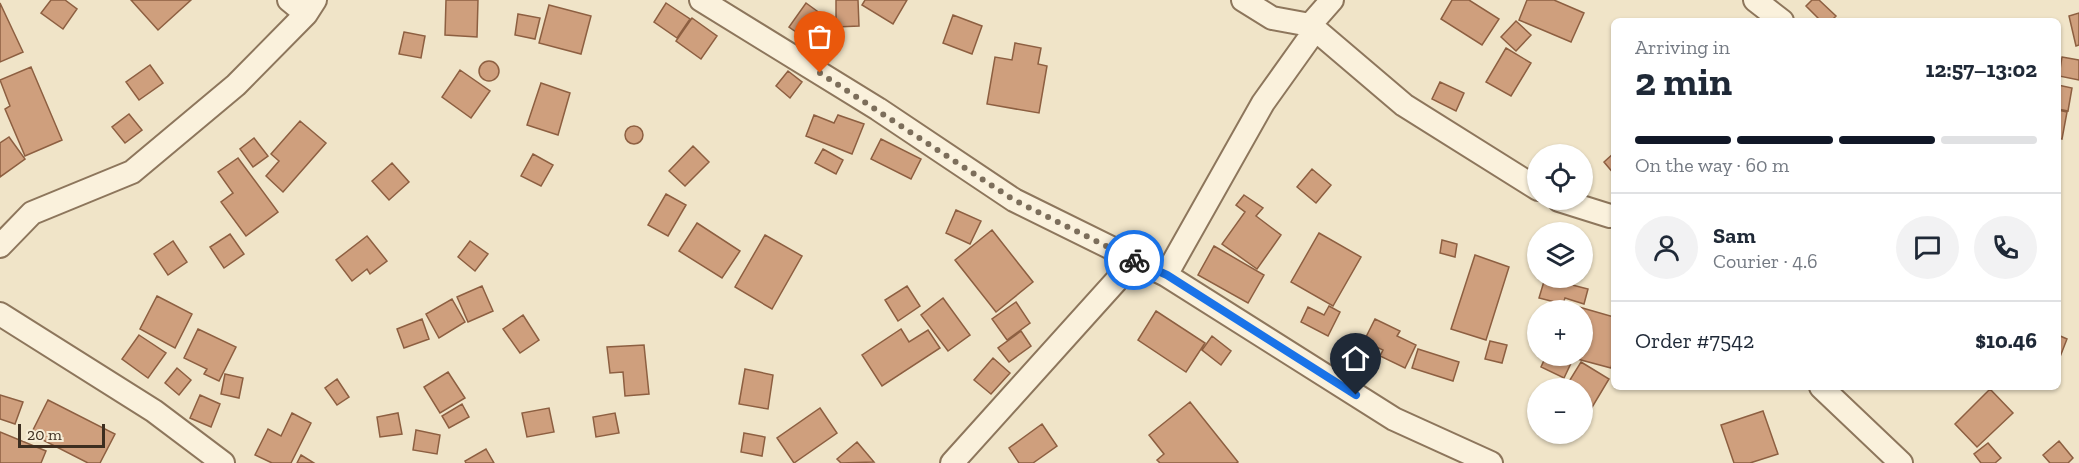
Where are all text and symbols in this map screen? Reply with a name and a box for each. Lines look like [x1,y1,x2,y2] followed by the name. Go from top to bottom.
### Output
[794,11,845,73] pin
[803,20,836,53] icon: bag
[1635,35,1730,59] text: Arriving in
[1926,56,2037,83] text: 12:57–13:02
[1635,58,1732,105] text: 2 min
[1527,144,1593,444] map controls
[1527,144,1593,210] button: locate
[1635,153,1789,177] text: On the way · 60 m
[1635,216,1698,279] button: person
[1896,216,1959,279] button: chat
[1974,216,2037,279] button: phone
[1527,222,1593,288] button: layers
[1713,222,1756,249] text: Sam
[1104,230,1164,290] courier
[1118,244,1151,277] icon: bike
[1713,249,1818,273] text: Courier · 4.6
[1527,300,1593,366] button: +
[1635,327,1754,354] text: Order #7542
[1975,327,2037,354] text: $10.46
[1330,333,1381,395] pin
[1339,342,1372,375] icon: home
[1527,378,1593,444] button: −
[18,421,105,448] scale bar
[27,425,62,444] text: 20 m

